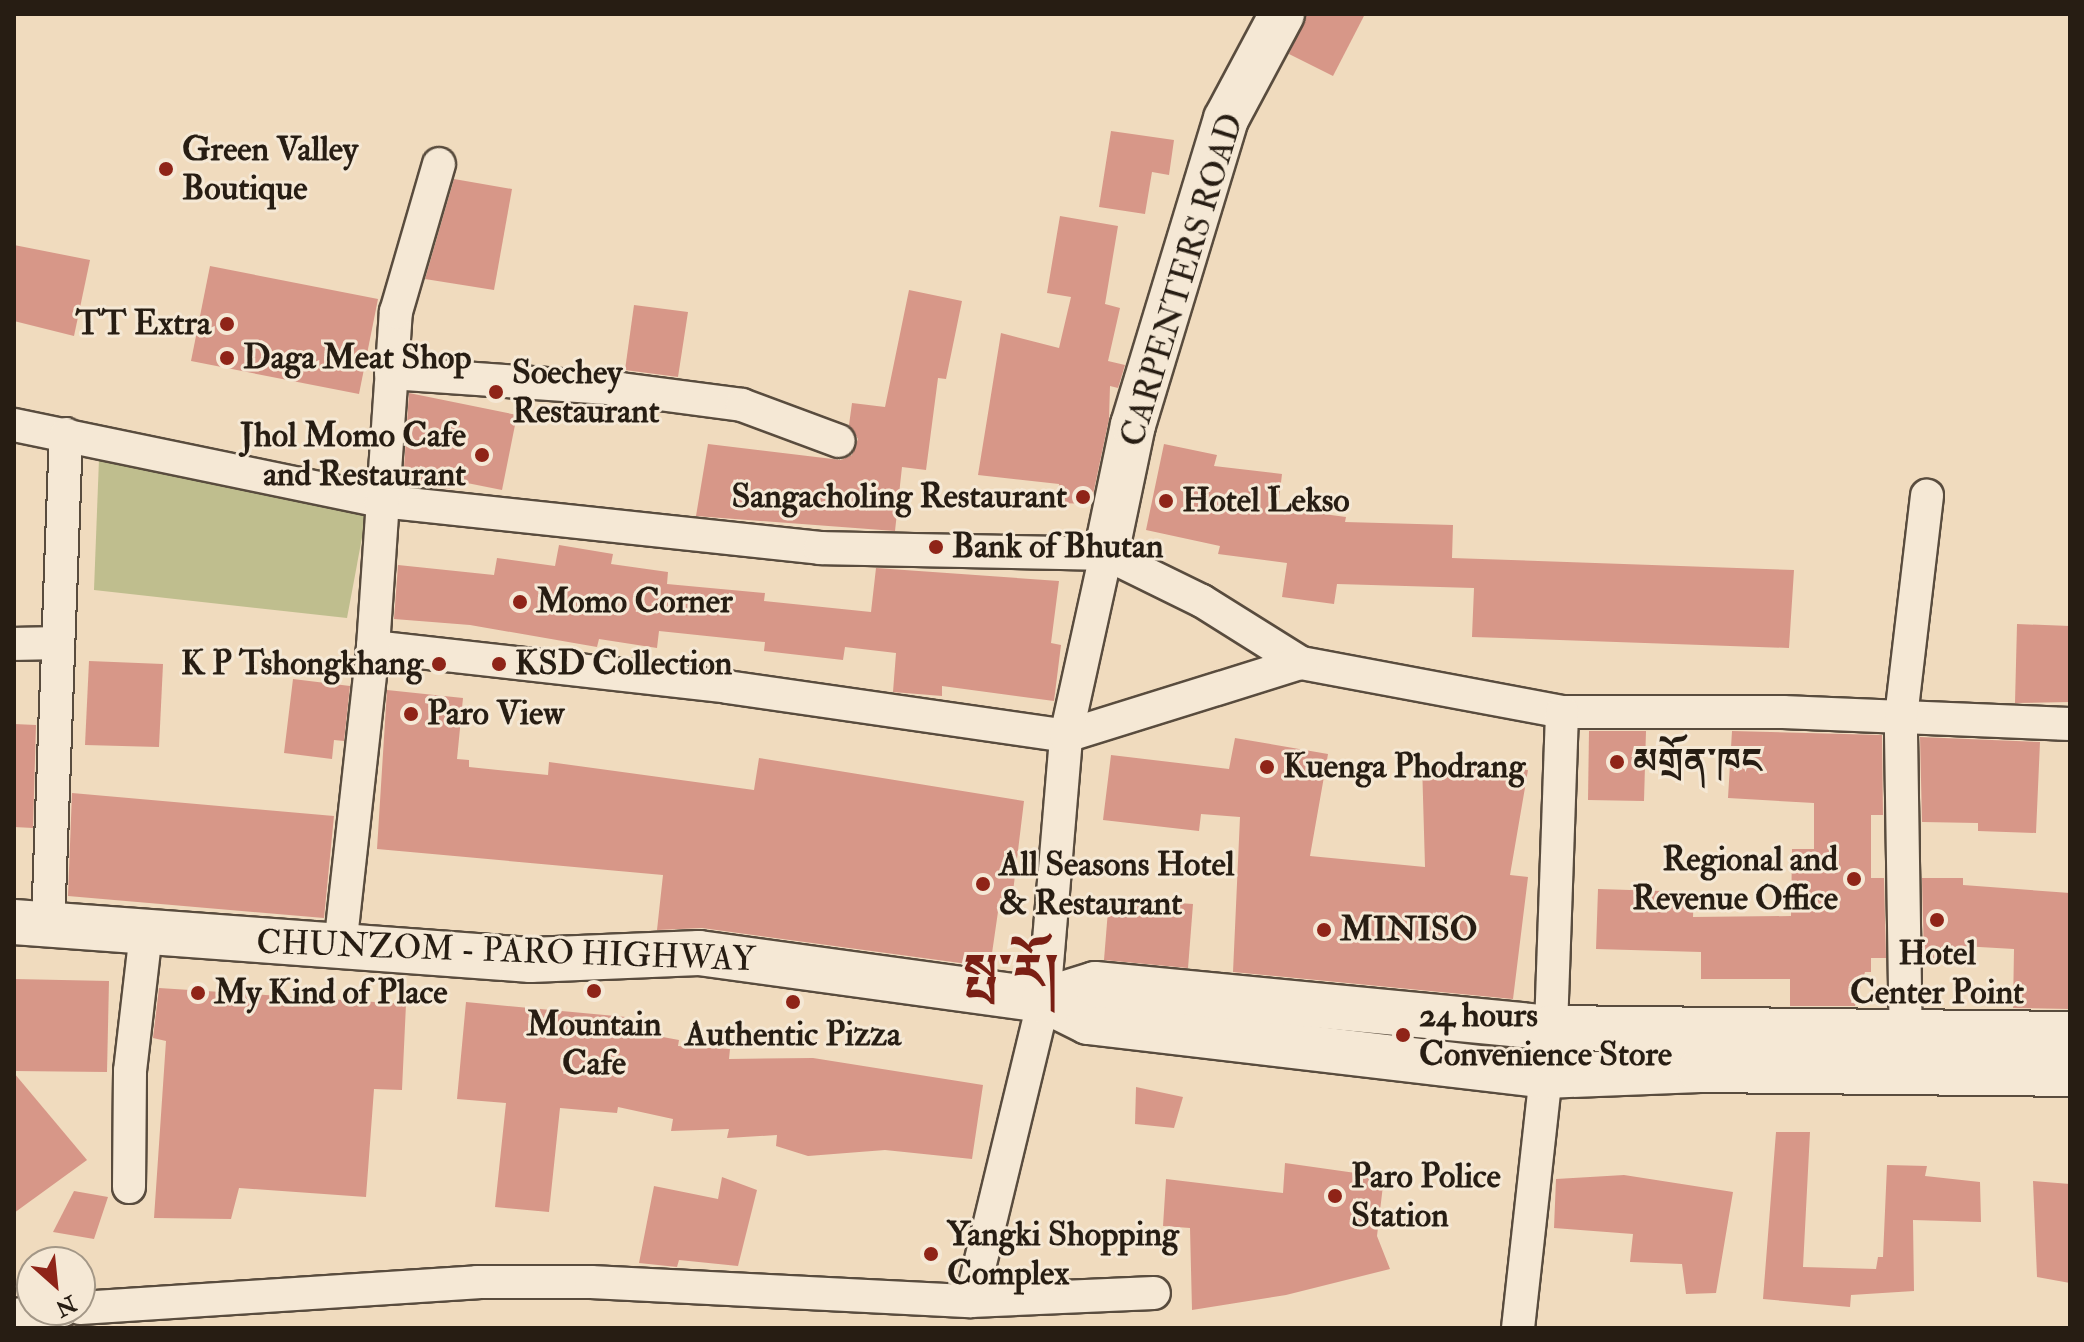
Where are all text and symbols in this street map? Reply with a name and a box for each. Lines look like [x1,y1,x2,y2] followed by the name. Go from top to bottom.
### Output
[1112,108,1252,452] street label: CARPENTERS ROAD
[182,129,358,208] place label: Green Valley Boutique
[157,160,175,178] marker: Green Valley Boutique
[76,304,211,344] place label: TT Extra
[218,315,236,333] marker: TT Extra
[243,338,472,378] place label: Daga Meat Shop
[218,349,236,367] marker: Daga Meat Shop
[512,352,660,432] place label: Soechey Restaurant
[487,383,505,401] marker: Soechey Restaurant
[240,415,466,494] place label: Jhol Momo Cafe and Restaurant
[473,446,491,464] marker: Jhol Momo Cafe and Restaurant
[731,477,1067,517] place label: Sangacholing Restaurant
[1182,481,1350,521] place label: Hotel Lekso
[1074,488,1092,506] marker: Sangacholing Restaurant
[1157,492,1175,510] marker: Hotel Lekso
[952,527,1164,567] place label: Bank of Bhutan
[927,538,945,556] marker: Bank of Bhutan
[536,582,733,622] place label: Momo Corner
[511,593,529,611] marker: Momo Corner
[181,644,423,684] place label: K P Tshongkhang
[515,644,732,684] place label: KSD Collection
[430,655,448,673] marker: K P Tshongkhang
[490,655,508,673] marker: KSD Collection
[427,694,564,734] place label: Paro View
[402,705,420,723] marker: Paro View
[1633,742,1762,782] place label: མགྲོན་ཁང
[1283,747,1525,787] place label: Kuenga Phodrang
[1608,753,1626,771] marker: མགྲོན་ཁང
[1258,758,1276,776] marker: Kuenga Phodrang
[1632,839,1838,918] place label: Regional and Revenue Office
[999,844,1234,924] place label: All Seasons Hotel & Restaurant
[1845,870,1863,888] marker: Regional and Revenue Office
[974,875,992,893] marker: All Seasons Hotel & Restaurant
[1340,910,1477,950] place label: MINISO
[1928,911,1946,929] marker: Hotel Center Point
[1315,921,1333,939] marker: MINISO
[256,922,756,980] street label: CHUNZOM - PARO HIGHWAY
[1850,933,2024,1012] place label: Hotel Center Point
[963,944,1059,1004] district label: སྤ་རོ།
[214,973,448,1013] place label: My Kind of Place
[585,982,603,1000] marker: Mountain Cafe
[189,984,207,1002] marker: My Kind of Place
[784,993,802,1011] marker: Authentic Pizza
[1419,995,1672,1074] place label: 24 hours Convenience Store
[526,1004,662,1084] place label: Mountain Cafe
[685,1015,901,1055] place label: Authentic Pizza
[1394,1026,1412,1044] marker: 24 hours Convenience Store
[1351,1156,1501,1236] place label: Paro Police Station
[1326,1187,1344,1205] marker: Paro Police Station
[947,1214,1179,1294] place label: Yangki Shopping Complex
[922,1245,940,1263] marker: Yangki Shopping Complex
[16,1246,96,1326] north arrow
[51,1289,81,1323] text: N

